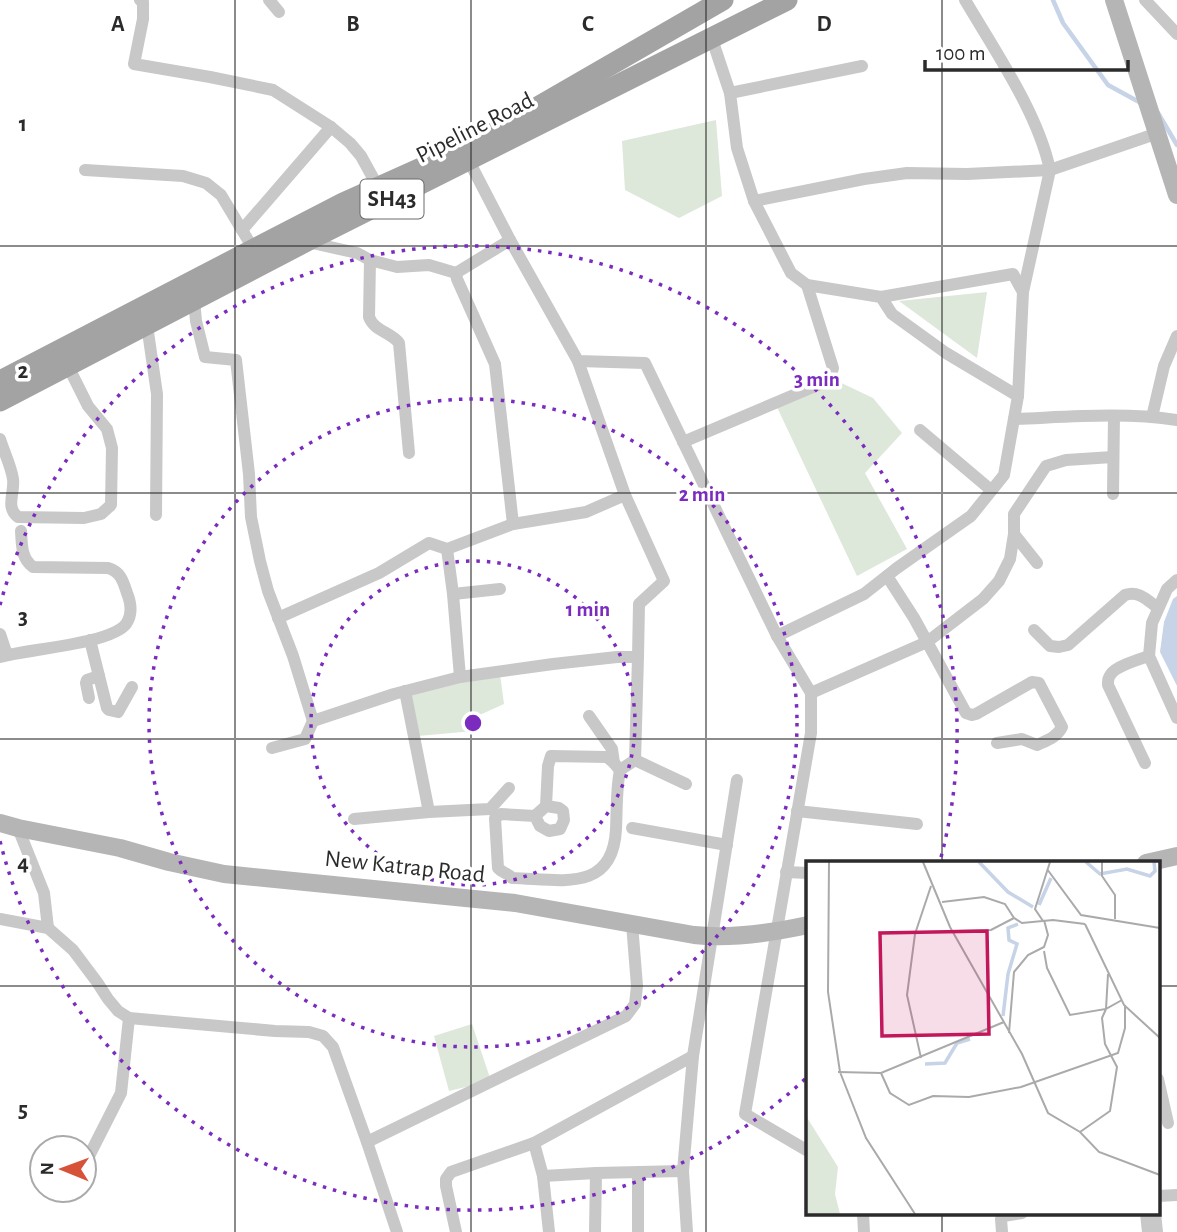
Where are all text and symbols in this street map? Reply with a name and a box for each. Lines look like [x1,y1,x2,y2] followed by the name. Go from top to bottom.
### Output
[111,13,125,36] text: A
[346,13,360,36] text: B
[582,13,594,36] text: C
[816,13,832,36] text: D
[925,28,1128,72] scale bar
[936,43,986,64] text: 100 m
[412,88,538,168] street label: Pipeline Road
[19,113,27,136] text: 1
[360,180,424,218] road number: SH43
[18,360,29,383] text: 2
[794,369,840,390] text: 3 min
[679,484,725,505] text: 2 min
[566,599,610,620] text: 1 min
[18,606,28,629] text: 3
[461,711,485,735] centre of rings
[324,847,486,887] street label: New Katrap Road
[17,852,29,875] text: 4
[806,861,1160,1214] inset map
[18,1099,28,1122] text: 5
[28,1134,98,1204] north arrow
[38,1162,57,1176] text: N

